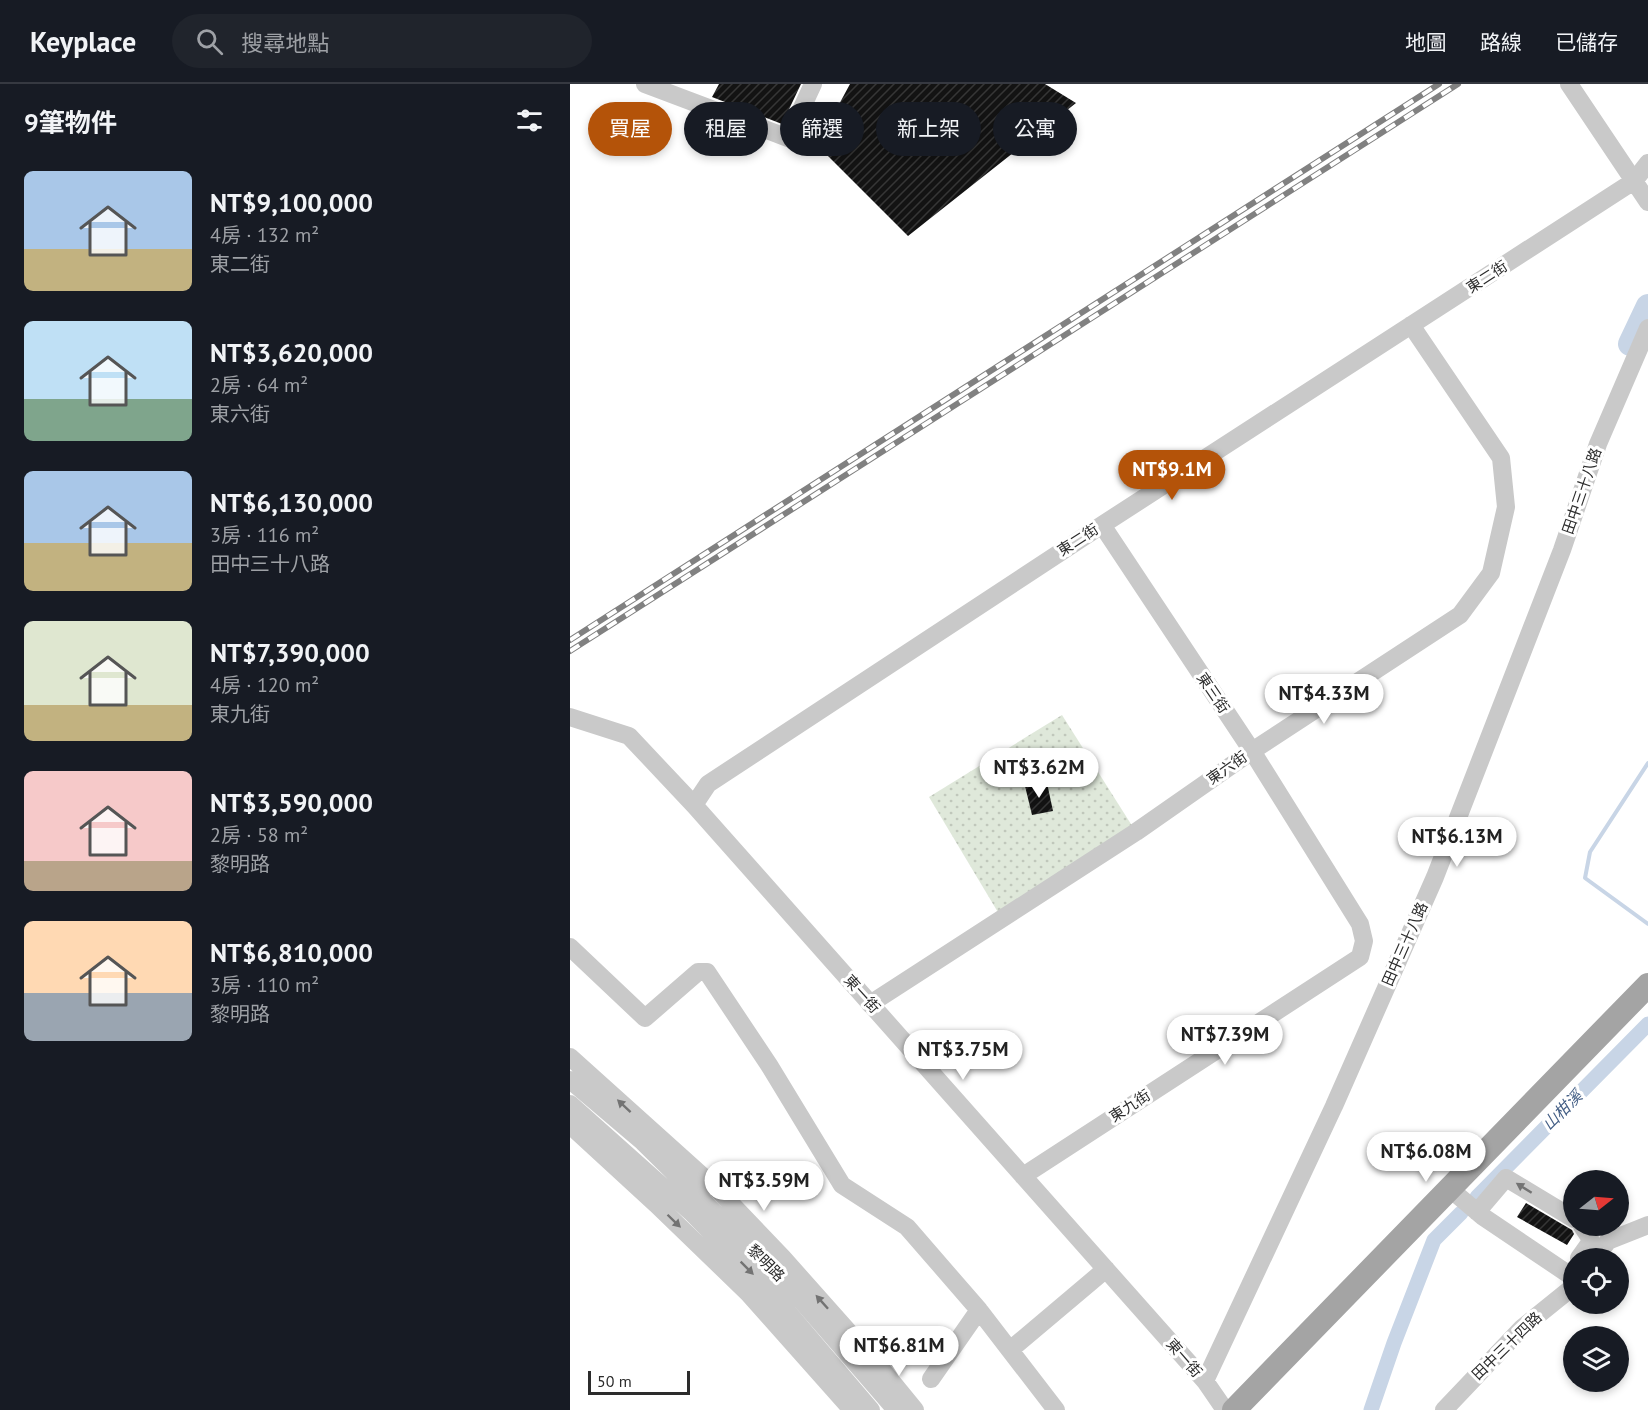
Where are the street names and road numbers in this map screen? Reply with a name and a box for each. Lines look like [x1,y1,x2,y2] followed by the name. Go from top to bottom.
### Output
[1463,256,1511,297] street label: 東二街
[1558,445,1605,536] street label: 田中三十八路
[1054,519,1102,560] street label: 東二街
[1193,669,1234,717] street label: 東三街
[1203,747,1251,788] street label: 東六街
[1378,899,1432,989] street label: 田中三十八路
[840,971,884,1017] street label: 東一街
[1106,1085,1154,1126] street label: 東九街
[744,1240,789,1285] street label: 黎明路
[1468,1308,1546,1384] street label: 田中三十四路
[1162,1334,1206,1381] street label: 東一街

